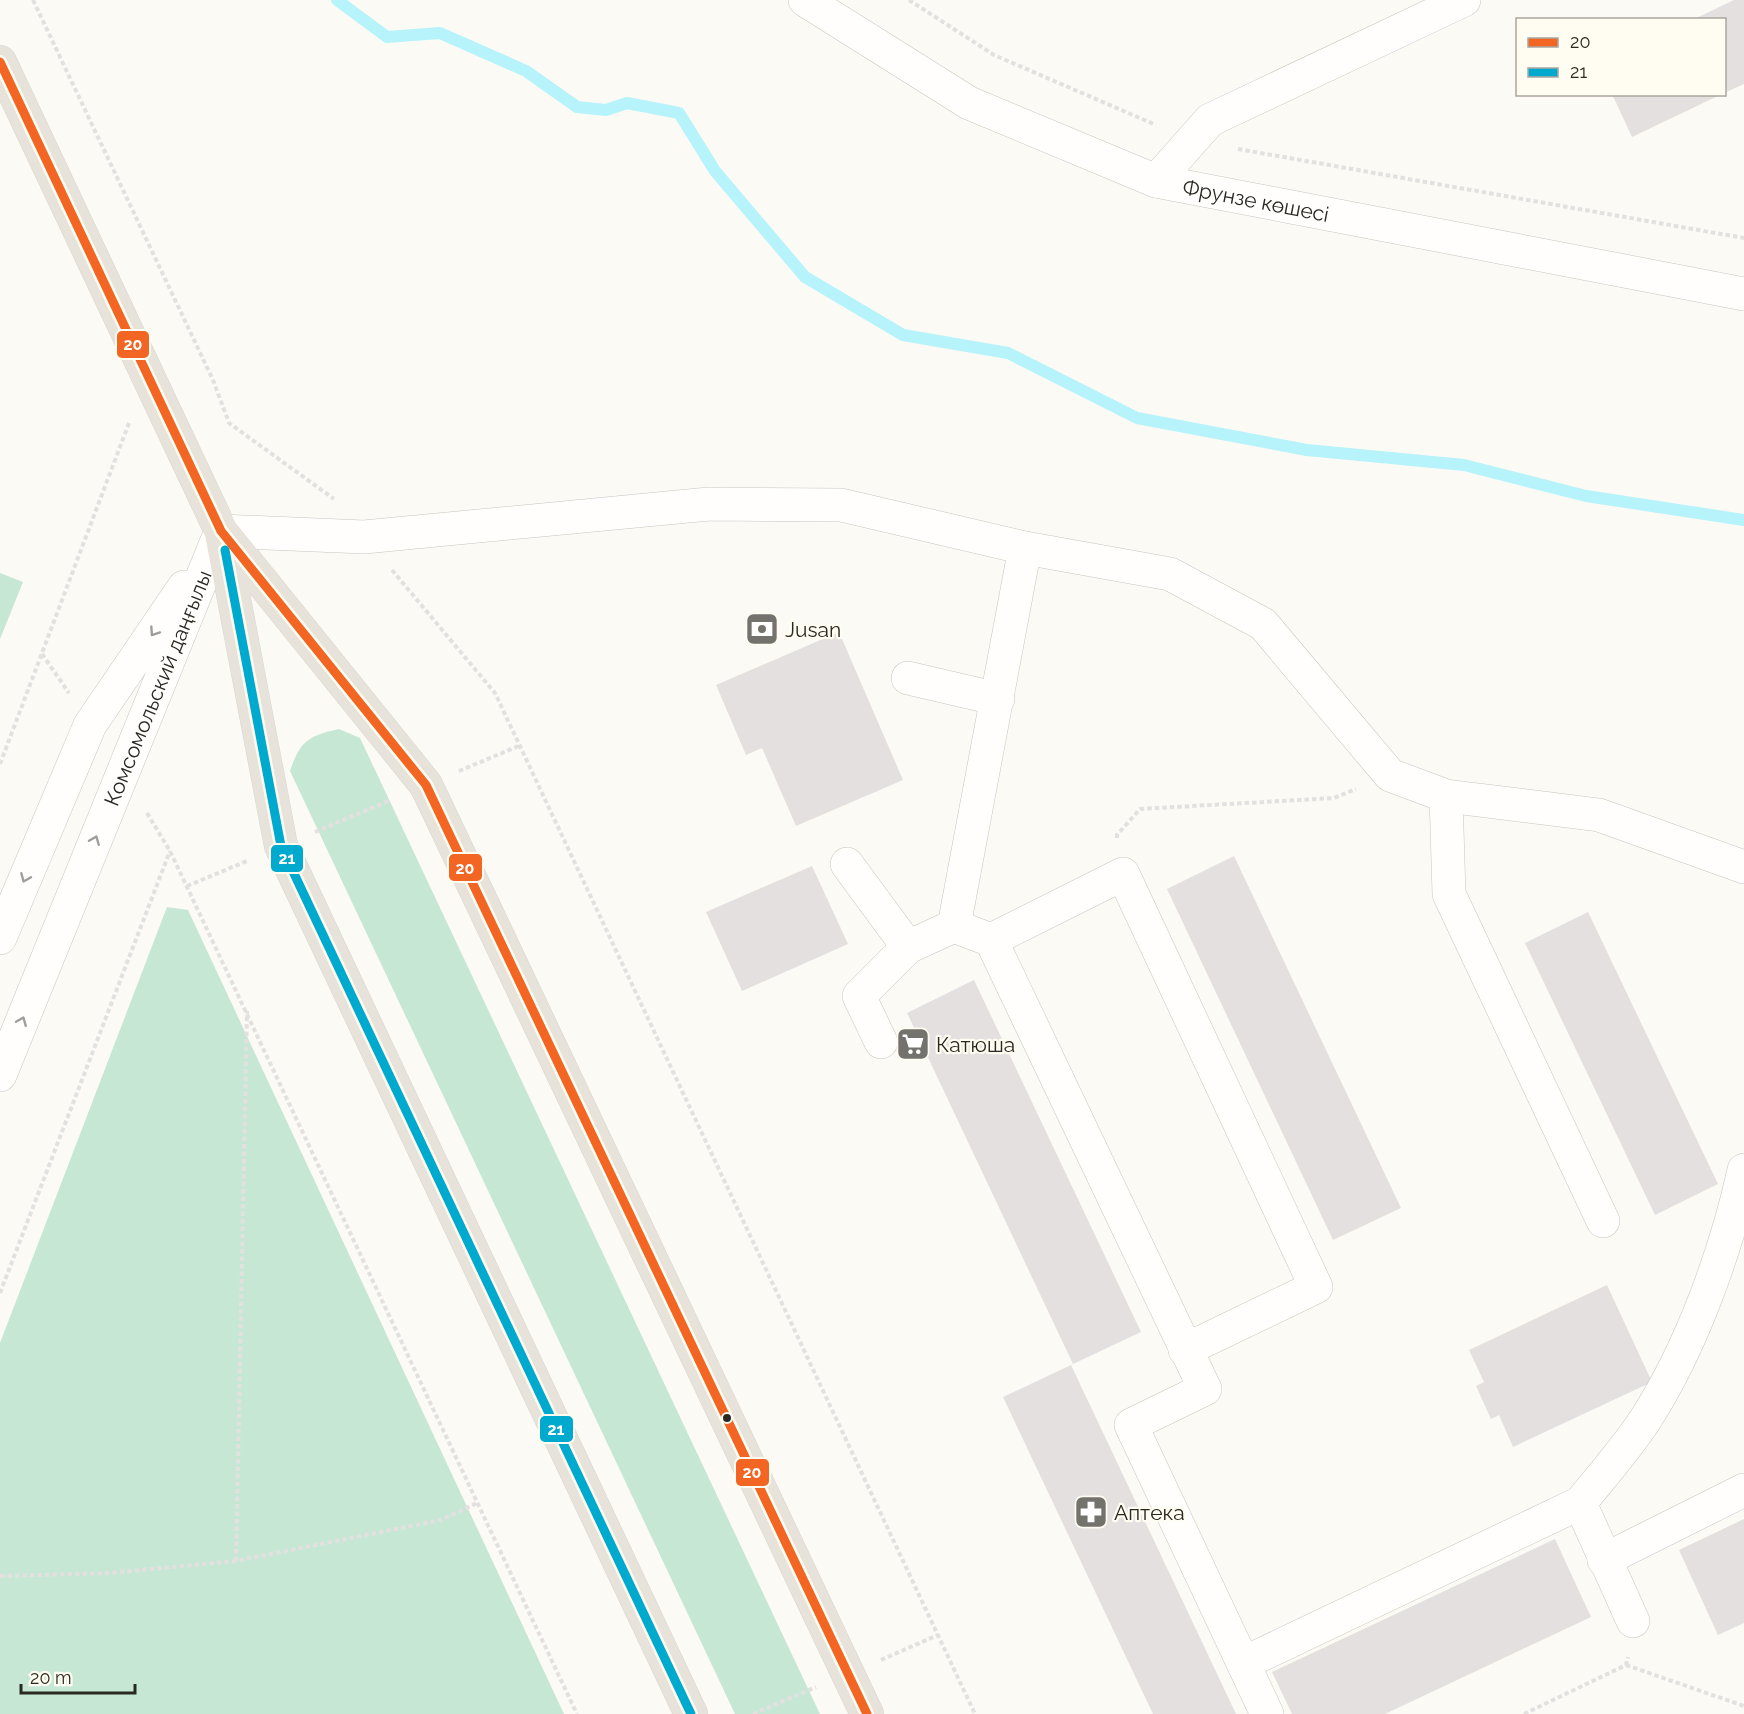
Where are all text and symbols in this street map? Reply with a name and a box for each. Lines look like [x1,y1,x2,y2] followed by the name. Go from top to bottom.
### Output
[1516,18,1726,96] legend
[1570,31,1590,52] text: 20
[1570,61,1587,82] text: 21
[1181,174,1331,226] street label: Фрунзе көшесі
[116,330,150,359] line badge: 20
[124,335,143,354] text: 20
[98,566,216,809] street label: Комсомольский даңғылы
[744,611,780,647] bank icon: Jusan
[785,617,841,642] place label: Jusan
[150,625,161,636] one-way arrow
[88,835,100,846] one-way arrow
[270,844,304,873] line badge: 21
[279,849,296,868] text: 21
[448,853,483,882] line badge: 20
[456,859,475,878] text: 20
[20,872,32,883] one-way arrow
[15,1016,27,1027] one-way arrow
[895,1026,931,1062] supermarket icon: Катюша
[936,1032,1015,1057] place label: Катюша
[721,1412,733,1424] unlabelled marker
[539,1415,574,1443] line badge: 21
[548,1420,565,1439] text: 21
[735,1458,770,1487] line badge: 20
[743,1463,762,1482] text: 20
[1073,1494,1109,1530] pharmacy icon: Аптека
[1114,1500,1185,1525] place label: Аптека
[21,1657,135,1695] scale bar
[30,1667,72,1688] text: 20 m

